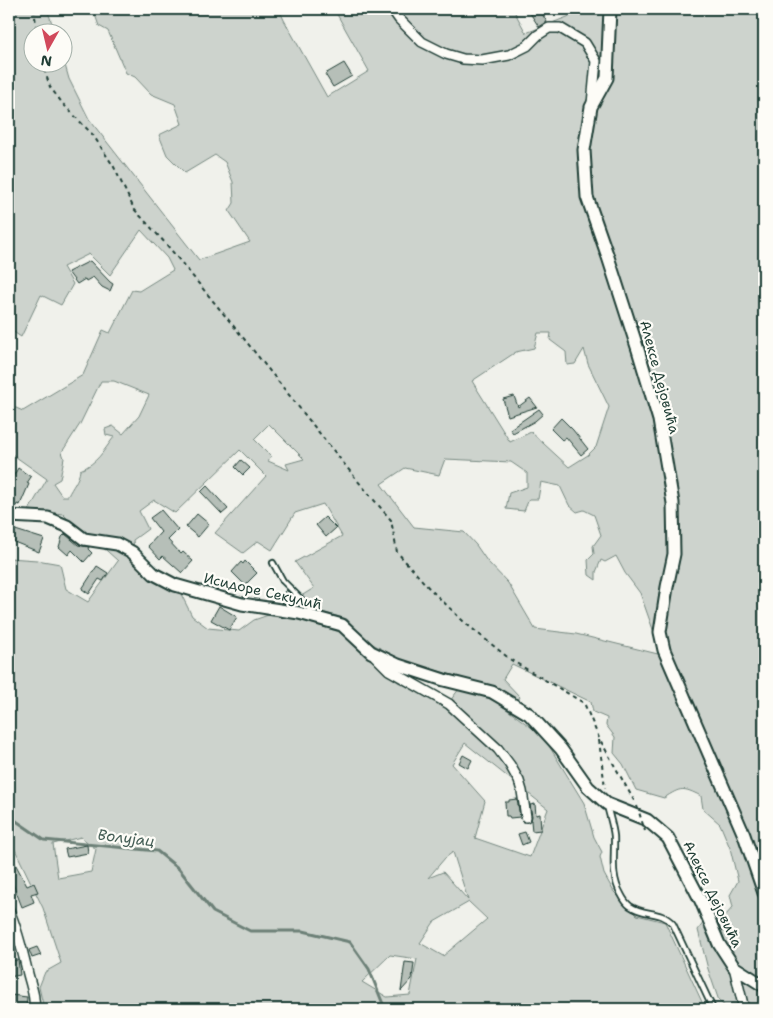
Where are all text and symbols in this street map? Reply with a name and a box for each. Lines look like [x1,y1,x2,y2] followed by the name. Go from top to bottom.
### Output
[22,22,72,72] north arrow
[39,51,53,71] text: N
[636,318,684,436] street label: Алексе Дејовића
[202,569,324,613] street label: Исидоре Секулић
[96,825,156,851] water label: Волујац
[679,838,747,951] street label: Алексе Дејовића

